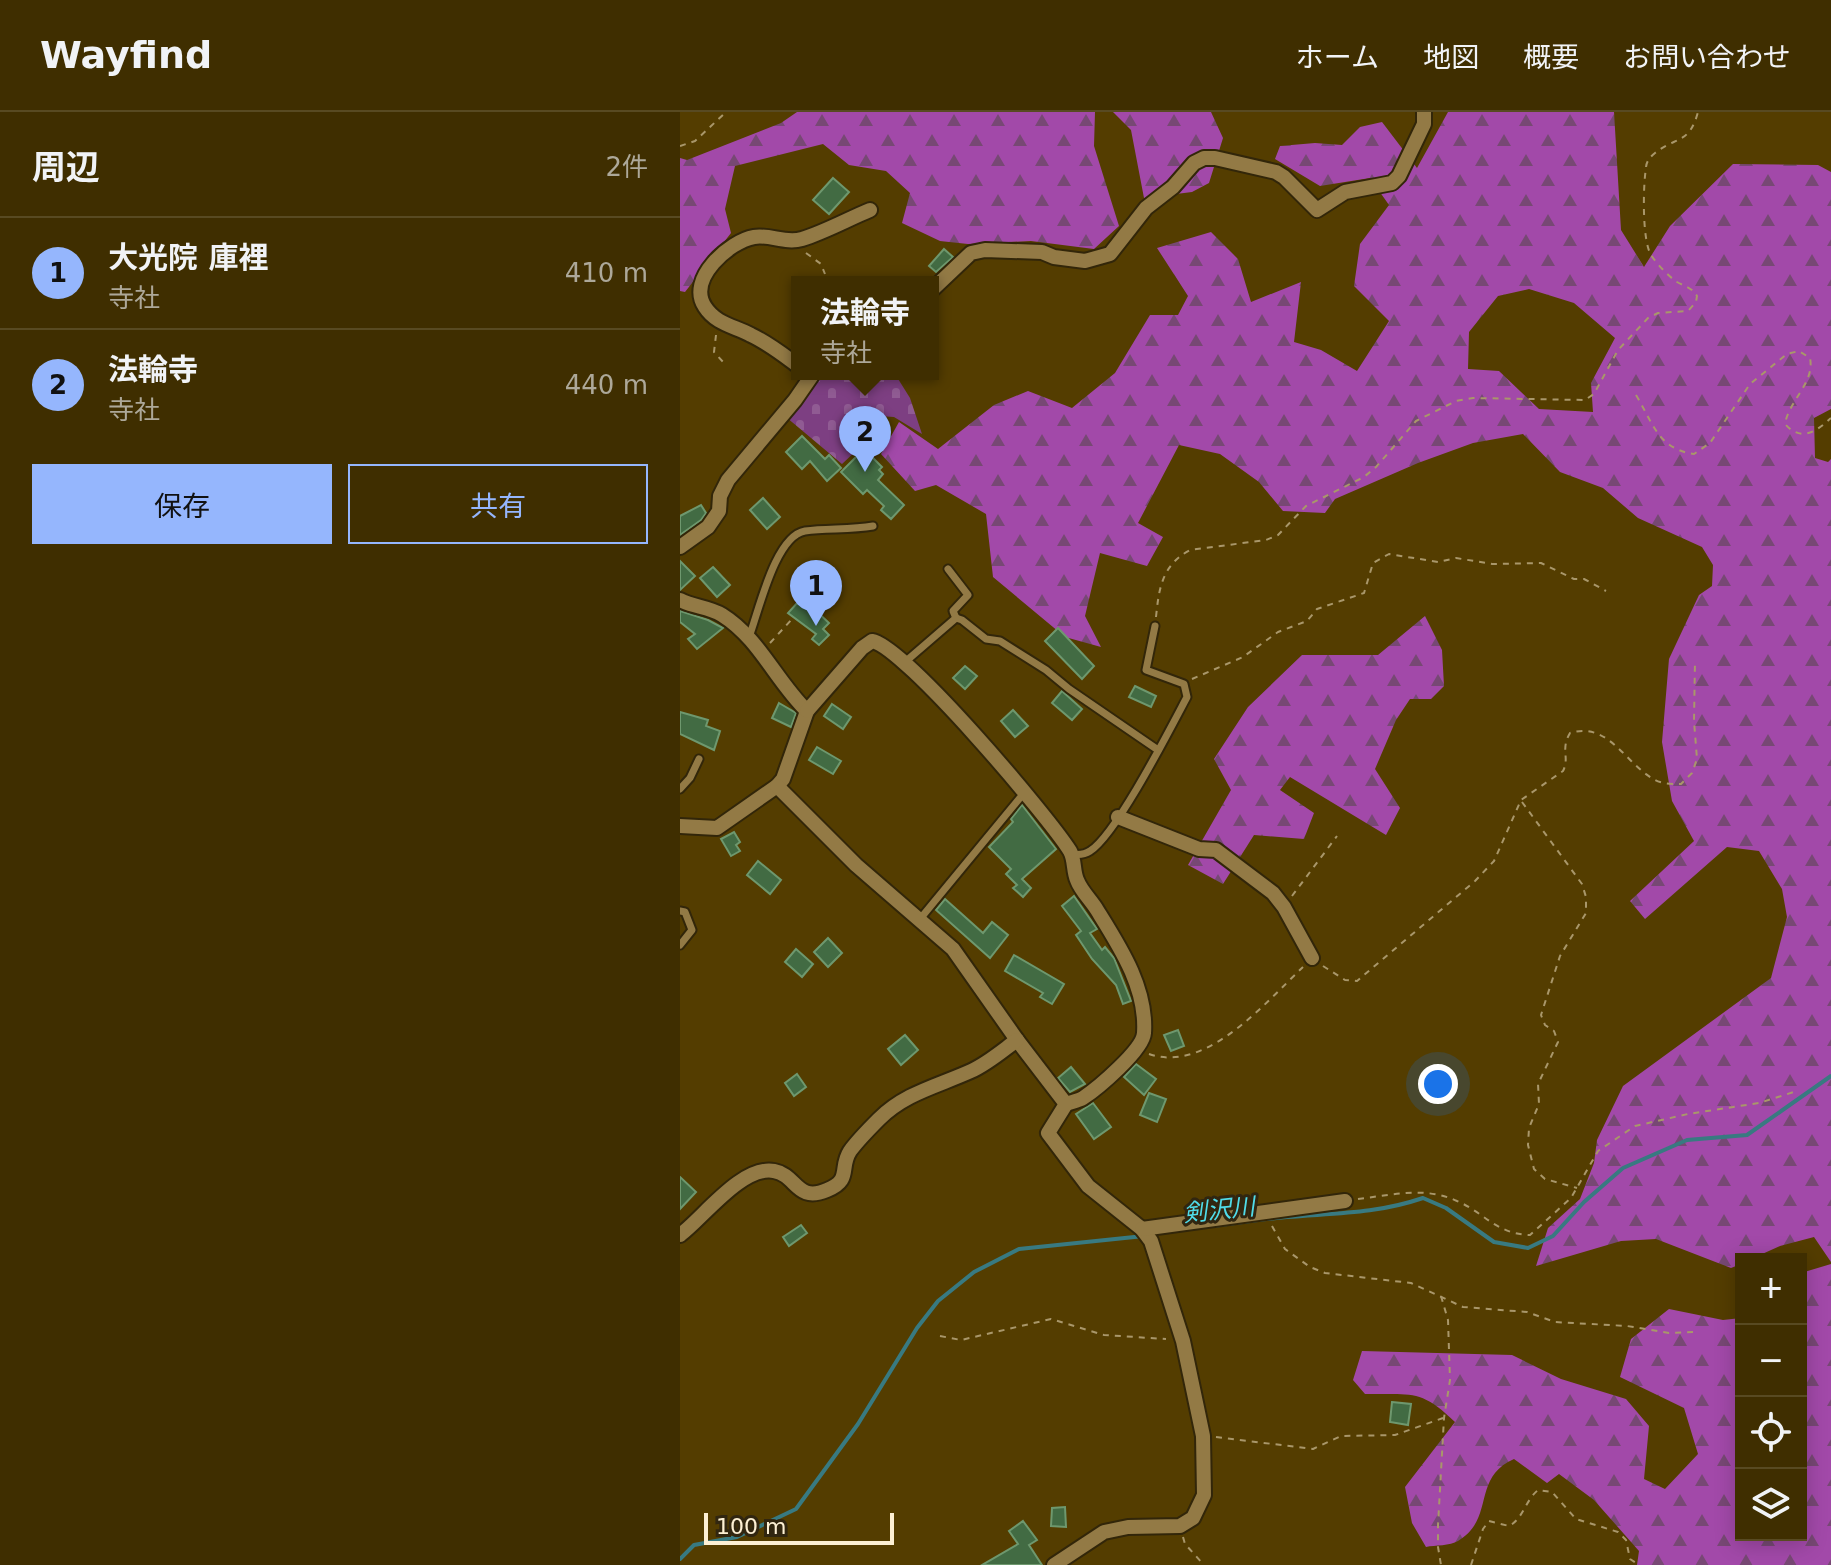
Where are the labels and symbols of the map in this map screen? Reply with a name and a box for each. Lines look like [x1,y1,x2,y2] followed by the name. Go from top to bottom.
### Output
[839,406,891,472] pin: 2
[790,560,842,626] pin: 1
[1418,1064,1458,1104] your location
[1182,1192,1259,1228] water label: 剣沢川
[704,1509,894,1545] scale bar

